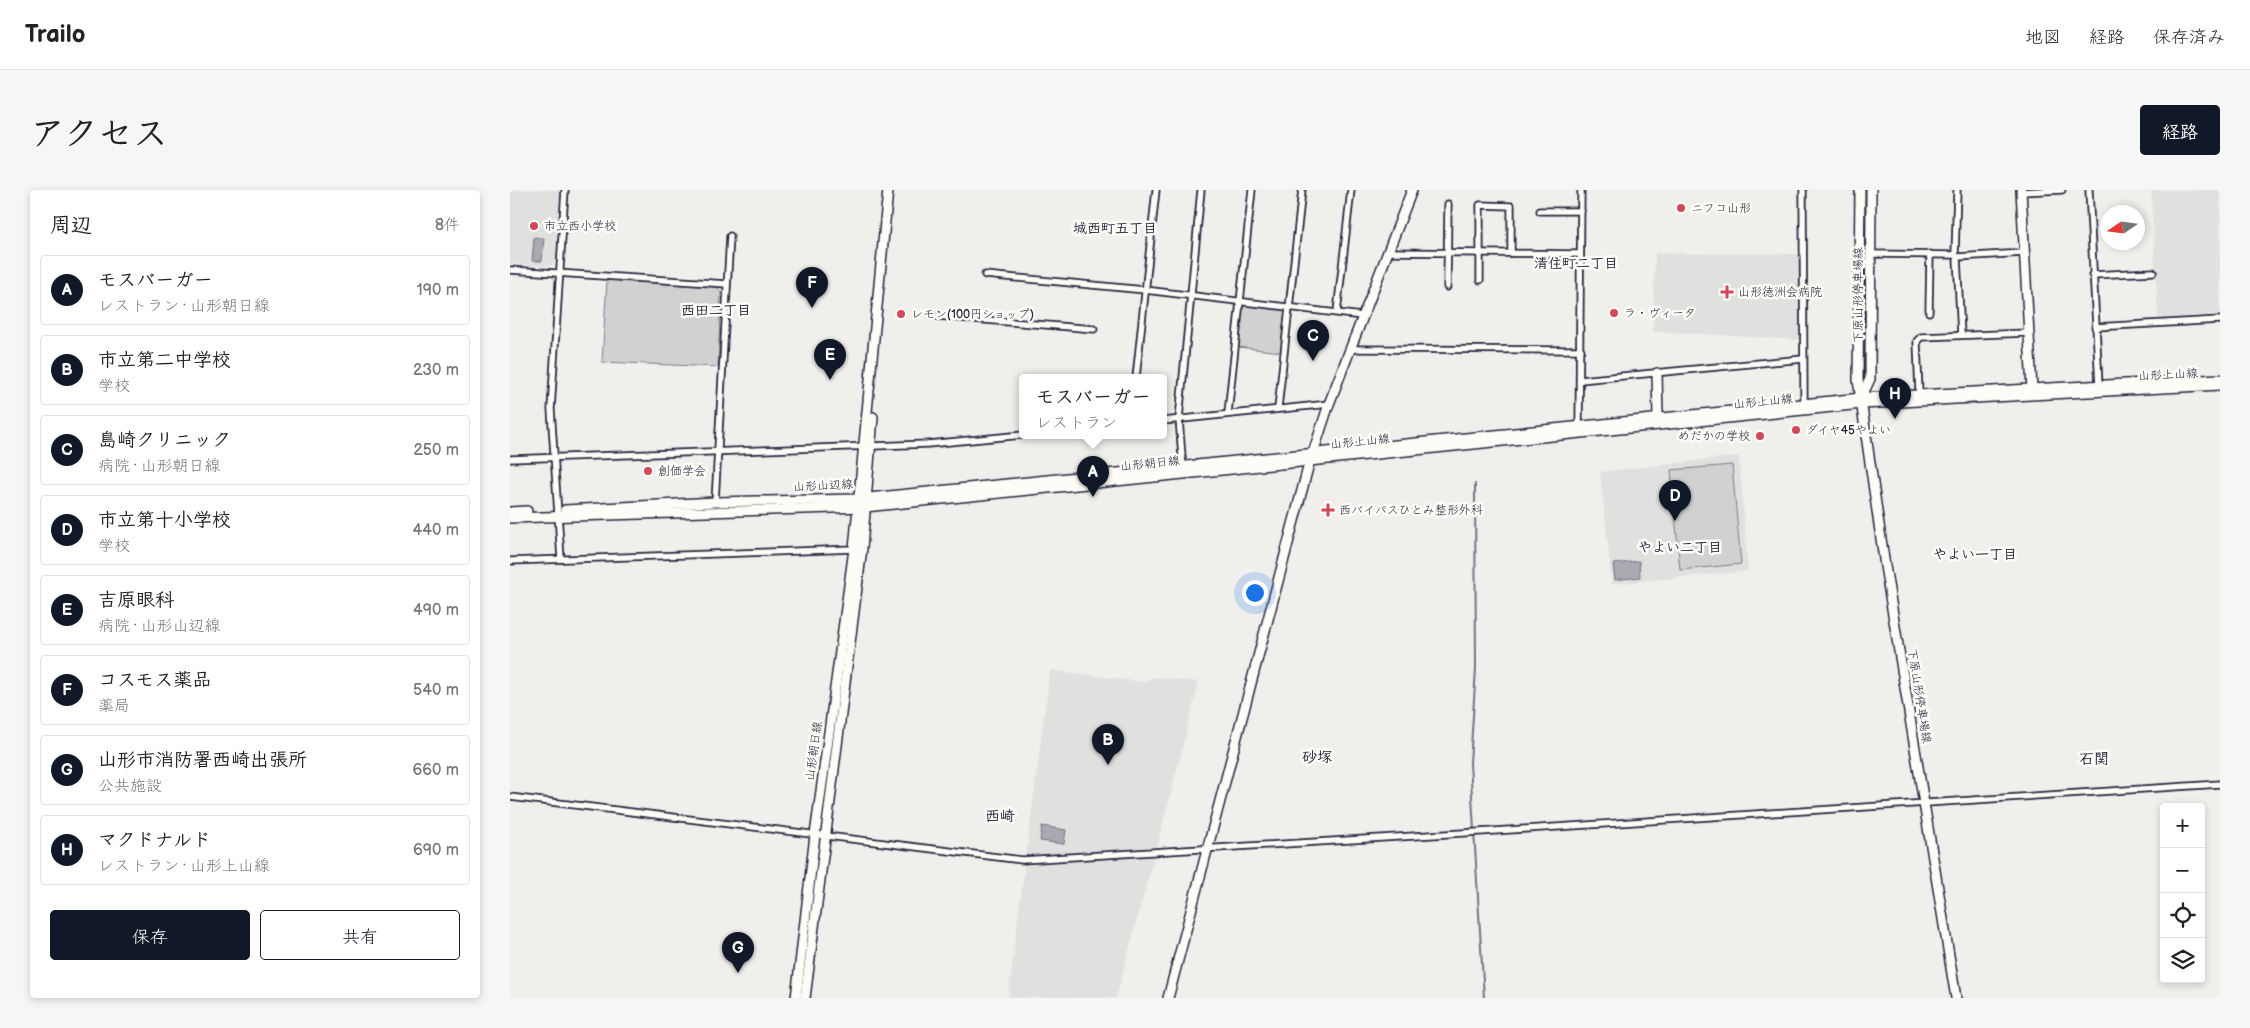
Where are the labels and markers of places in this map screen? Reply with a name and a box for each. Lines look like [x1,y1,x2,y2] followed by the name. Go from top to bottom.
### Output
[1691,201,1751,216] place label: ニフコ山形
[1675,202,1687,214] marker: ニフコ山形
[544,219,616,234] place label: 市立西小学校
[528,220,540,232] marker: 市立西小学校
[796,267,828,308] pin: F
[1720,285,1734,299] marker: 山形徳洲会病院
[1738,285,1822,300] place label: 山形徳洲会病院
[1624,306,1696,321] place label: ラ・ヴィータ
[911,307,1034,322] place label: レモン(100円ショップ)
[1608,307,1620,319] marker: ラ・ヴィータ
[895,308,907,320] marker: レモン(100円ショップ)
[1297,320,1329,361] pin: C
[814,339,846,380] pin: E
[1879,378,1911,419] pin: H
[1806,423,1891,438] place label: ダイヤ45やよい
[1790,424,1802,436] marker: ダイヤ45やよい
[1678,429,1750,444] place label: めだかの学校
[1754,430,1766,442] marker: めだかの学校
[1077,456,1109,497] pin: A
[658,464,706,479] place label: 創価学会
[642,465,654,477] marker: 創価学会
[1659,480,1691,521] pin: D
[1321,503,1335,517] marker: 西バイパスひとみ整形外科
[1339,503,1483,518] place label: 西バイパスひとみ整形外科
[1092,724,1124,765] pin: B
[722,932,754,973] pin: G

